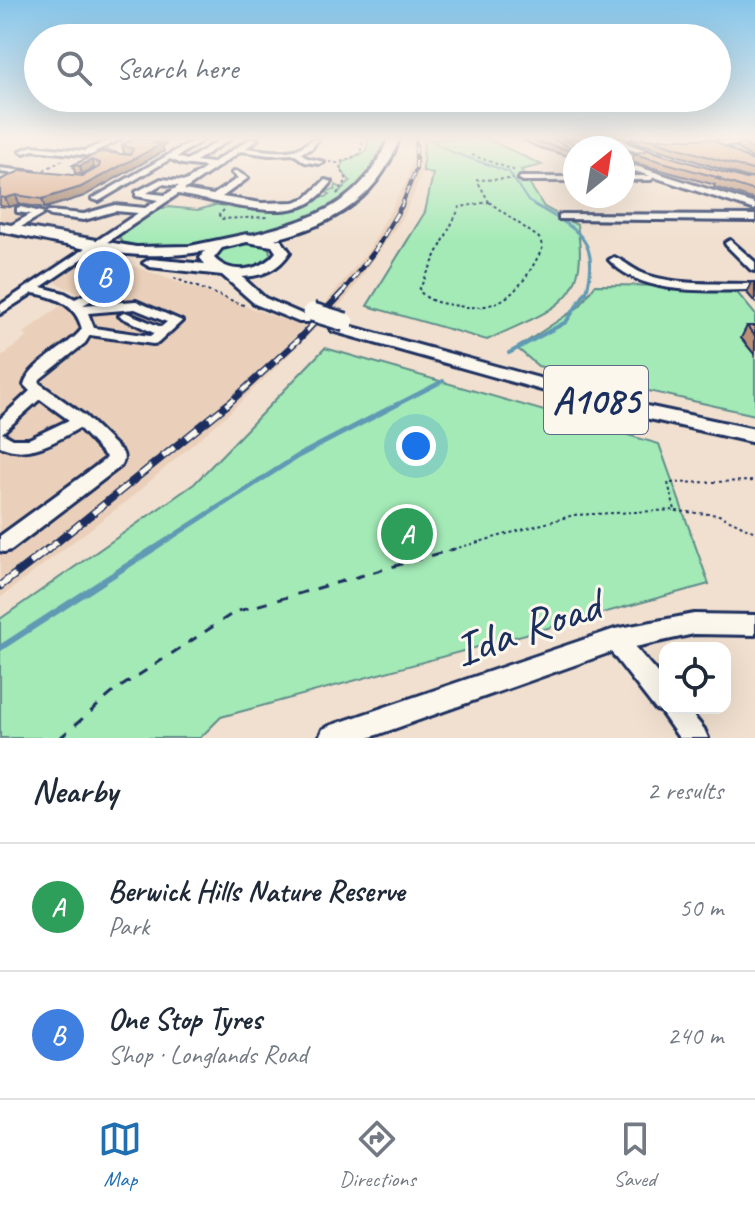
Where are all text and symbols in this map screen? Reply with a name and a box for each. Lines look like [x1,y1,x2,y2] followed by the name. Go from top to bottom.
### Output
[24,24,731,112] search box
[52,46,96,90] icon: search
[116,49,238,87] text: Search here
[563,136,635,208] north arrow
[78,247,130,307] pin: B
[544,366,648,434] road number: A1085
[396,426,436,466] your location
[381,504,433,564] pin: A
[446,572,615,680] street label: Ida Road
[659,642,731,714] map controls
[659,642,731,714] button: locate
[32,769,118,812] text: Nearby
[647,774,723,807] text: 2 results
[108,872,404,910] text: Berwick Hills Nature Reserve
[51,891,65,924] text: A
[679,891,723,924] text: 50 m
[108,910,149,943] text: Park
[108,1000,262,1038] text: One Stop Tyres
[51,1019,65,1052] text: B
[667,1019,723,1052] text: 240 m
[108,1038,307,1071] text: Shop · Longlands Road
[98,1117,142,1193] tab: Map
[339,1117,416,1193] tab: Directions
[613,1117,657,1193] tab: Saved

